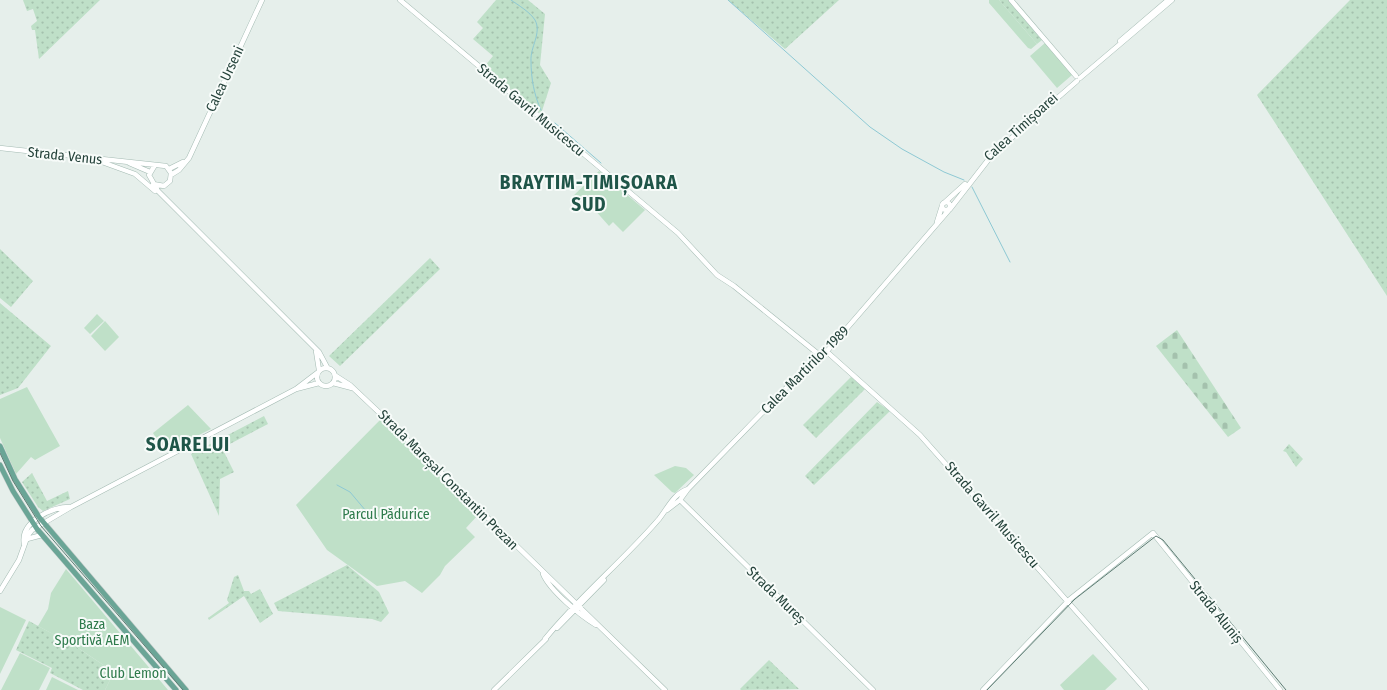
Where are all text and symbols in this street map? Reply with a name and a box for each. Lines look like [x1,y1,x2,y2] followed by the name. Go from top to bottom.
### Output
[202,43,248,115] street label: Calea Urseni
[474,60,588,160] street label: Strada Gavril Musicescu
[981,89,1062,165] street label: Calea Timișoarei
[27,144,103,168] street label: Strada Venus
[500,171,678,216] district label: BRAYTIM-TIMIȘOARA SUD
[757,322,853,418] street label: Calea Martirilor 1989
[374,406,522,554] street label: Strada Mareșal Constantin Prezan
[146,433,230,456] district label: SOARELUI
[941,458,1043,572] street label: Strada Gavril Musicescu
[342,506,430,523] park label: Parcul Pădurice
[742,563,809,628] street label: Strada Mureș
[1185,577,1246,647] street label: Strada Aluniș
[55,616,129,649] park label: Baza Sportivă AEM
[99,665,167,682] park label: Club Lemon

